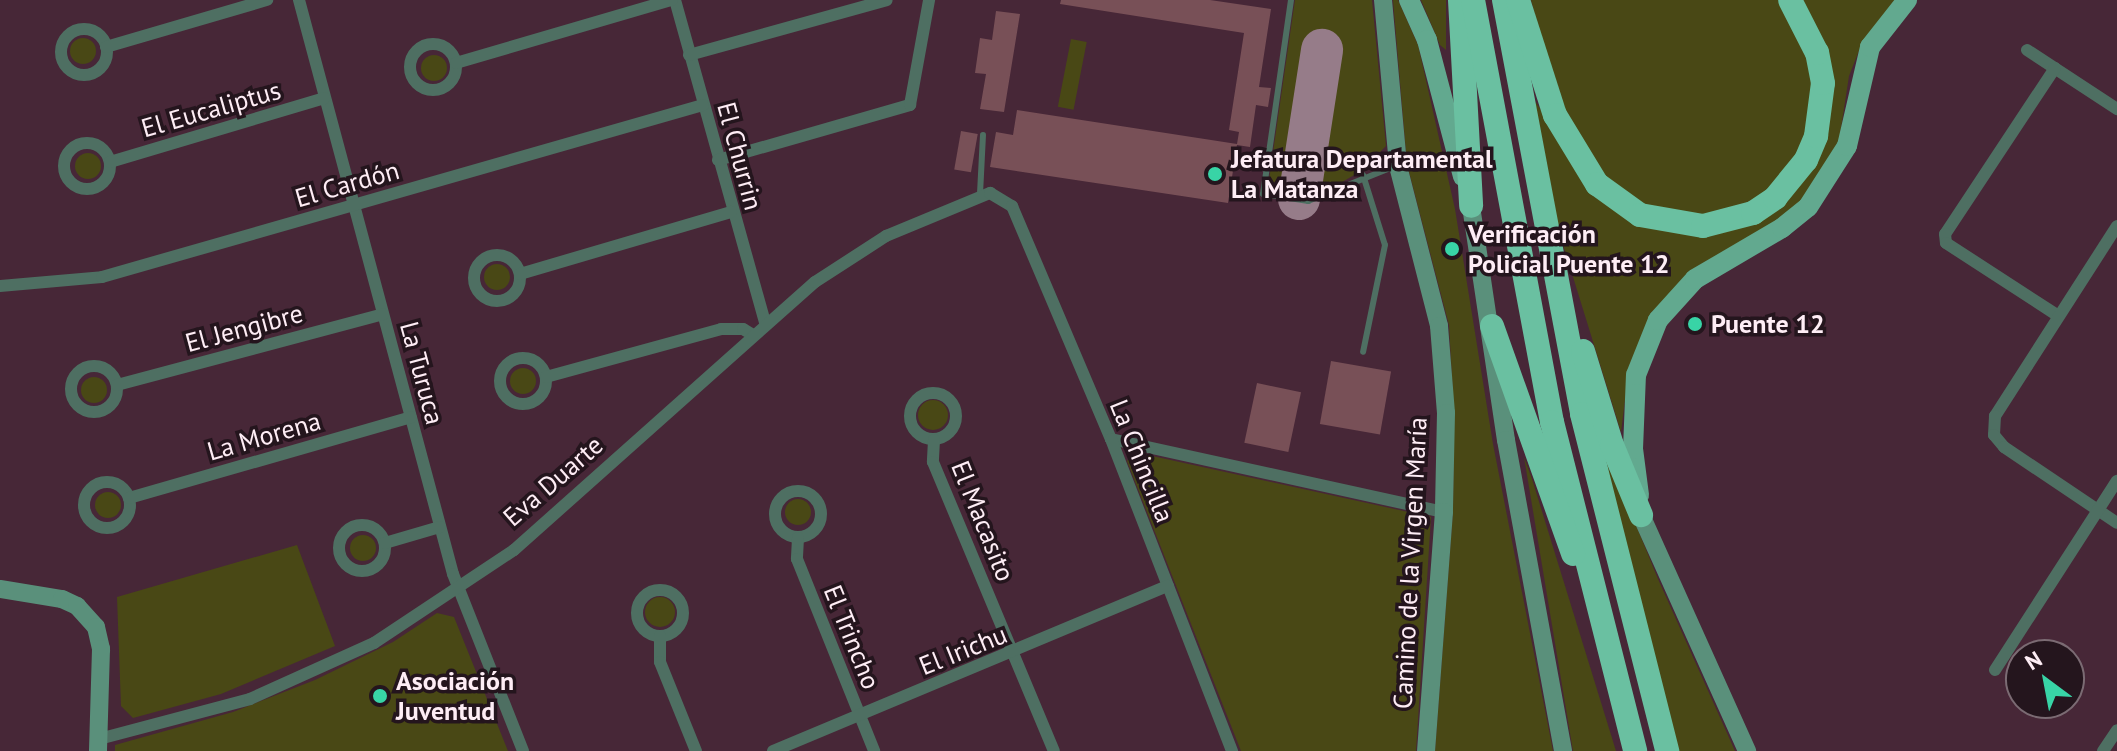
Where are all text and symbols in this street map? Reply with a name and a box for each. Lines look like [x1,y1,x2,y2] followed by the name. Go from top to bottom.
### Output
[138,74,284,144] street label: El Eucaliptus
[711,99,769,213] street label: El Churrin
[1231,143,1493,204] place label: Jefatura Departamental La Matanza
[291,154,403,214] street label: El Cardón
[1206,165,1224,183] marker: Jefatura Departamental La Matanza
[1468,218,1670,280] place label: Verificación Policial Puente 12
[1443,240,1461,258] marker: Verificación Policial Puente 12
[182,297,306,359] street label: El Jengibre
[1711,308,1825,340] place label: Puente 12
[1686,315,1704,333] marker: Puente 12
[393,318,451,428] street label: La Turuca
[1103,395,1181,527] street label: La Chincilla
[204,405,324,467] street label: La Morena
[1387,416,1433,710] street label: Camino de la Virgen María
[497,429,609,533] street label: Eva Duarte
[945,456,1021,586] street label: El Macasito
[817,580,887,694] street label: El Trincho
[915,618,1011,682] street label: El Irichu
[2005,639,2085,719] north arrow
[2020,645,2047,676] text: N
[396,665,514,726] place label: Asociación Juventud
[371,687,389,705] marker: Asociación Juventud

